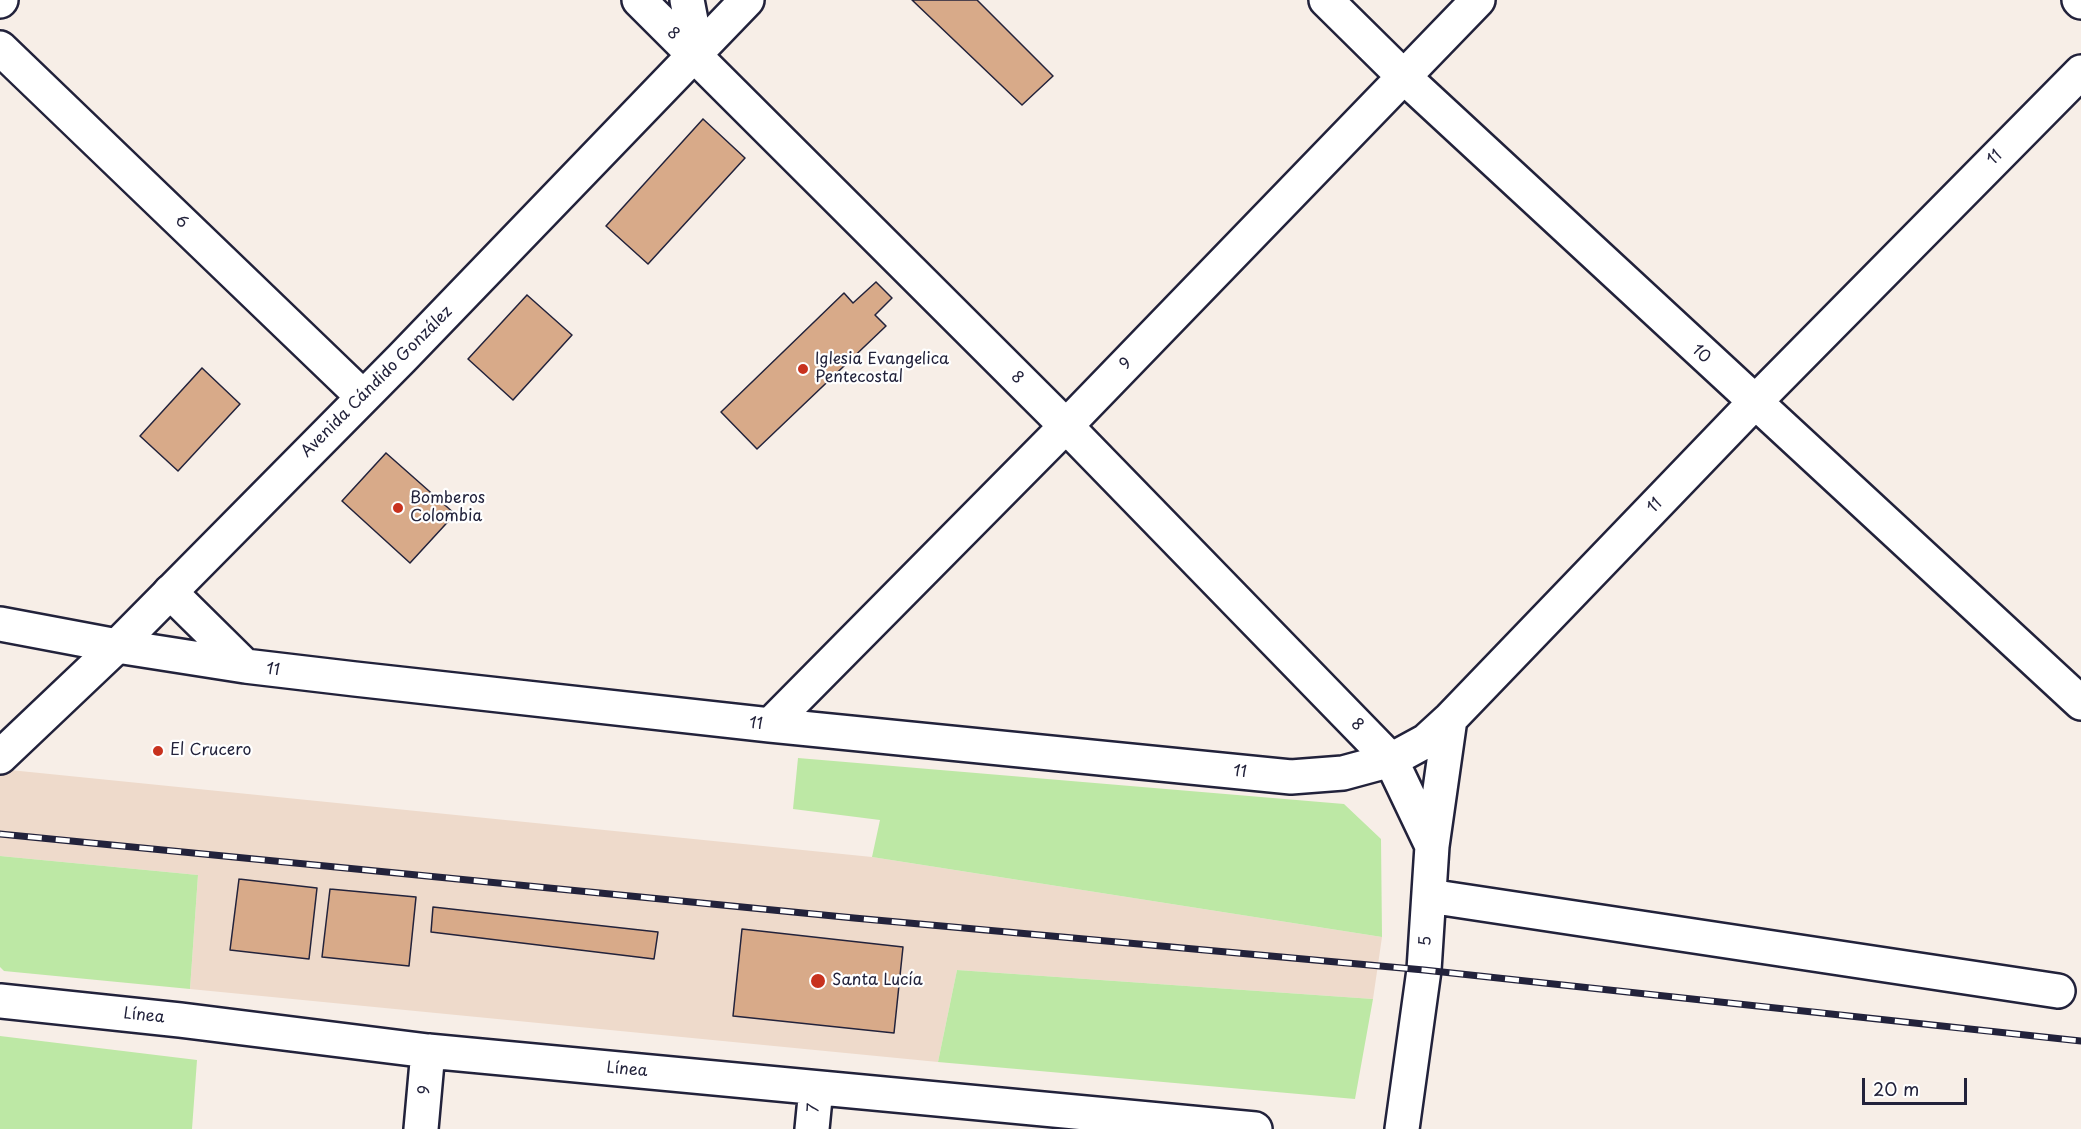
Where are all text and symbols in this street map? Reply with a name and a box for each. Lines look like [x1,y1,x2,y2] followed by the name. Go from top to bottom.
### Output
[663,24,683,44] street label: 8
[1983,146,2007,170] street label: 11
[170,211,192,233] street label: 6
[297,302,457,462] street label: Avenida Cándido González
[1688,341,1714,367] street label: 10
[815,350,949,388] place label: Iglesia Evangelica Pentecostal
[1116,354,1136,374] street label: 9
[796,362,810,376] marker: Iglesia Evangelica Pentecostal
[1007,368,1027,388] street label: 8
[410,489,485,527] place label: Bomberos Colombia
[1643,495,1667,517] street label: 11
[391,501,405,515] marker: Bomberos Colombia
[265,660,281,680] street label: 11
[748,714,764,734] street label: 11
[1347,715,1367,735] street label: 8
[170,741,252,761] place label: El Crucero
[151,744,165,758] marker: El Crucero
[1232,762,1248,782] street label: 11
[1416,935,1436,947] street label: 5
[832,971,923,991] place label: Santa Lucía
[809,972,827,990] marker: Santa Lucía
[122,1004,166,1028] street label: Línea
[606,1059,648,1081] street label: Línea
[1865,1066,1970,1104] scale bar
[1873,1075,1919,1102] text: 20 m
[415,1085,435,1095] street label: 9
[804,1102,824,1114] street label: 7

